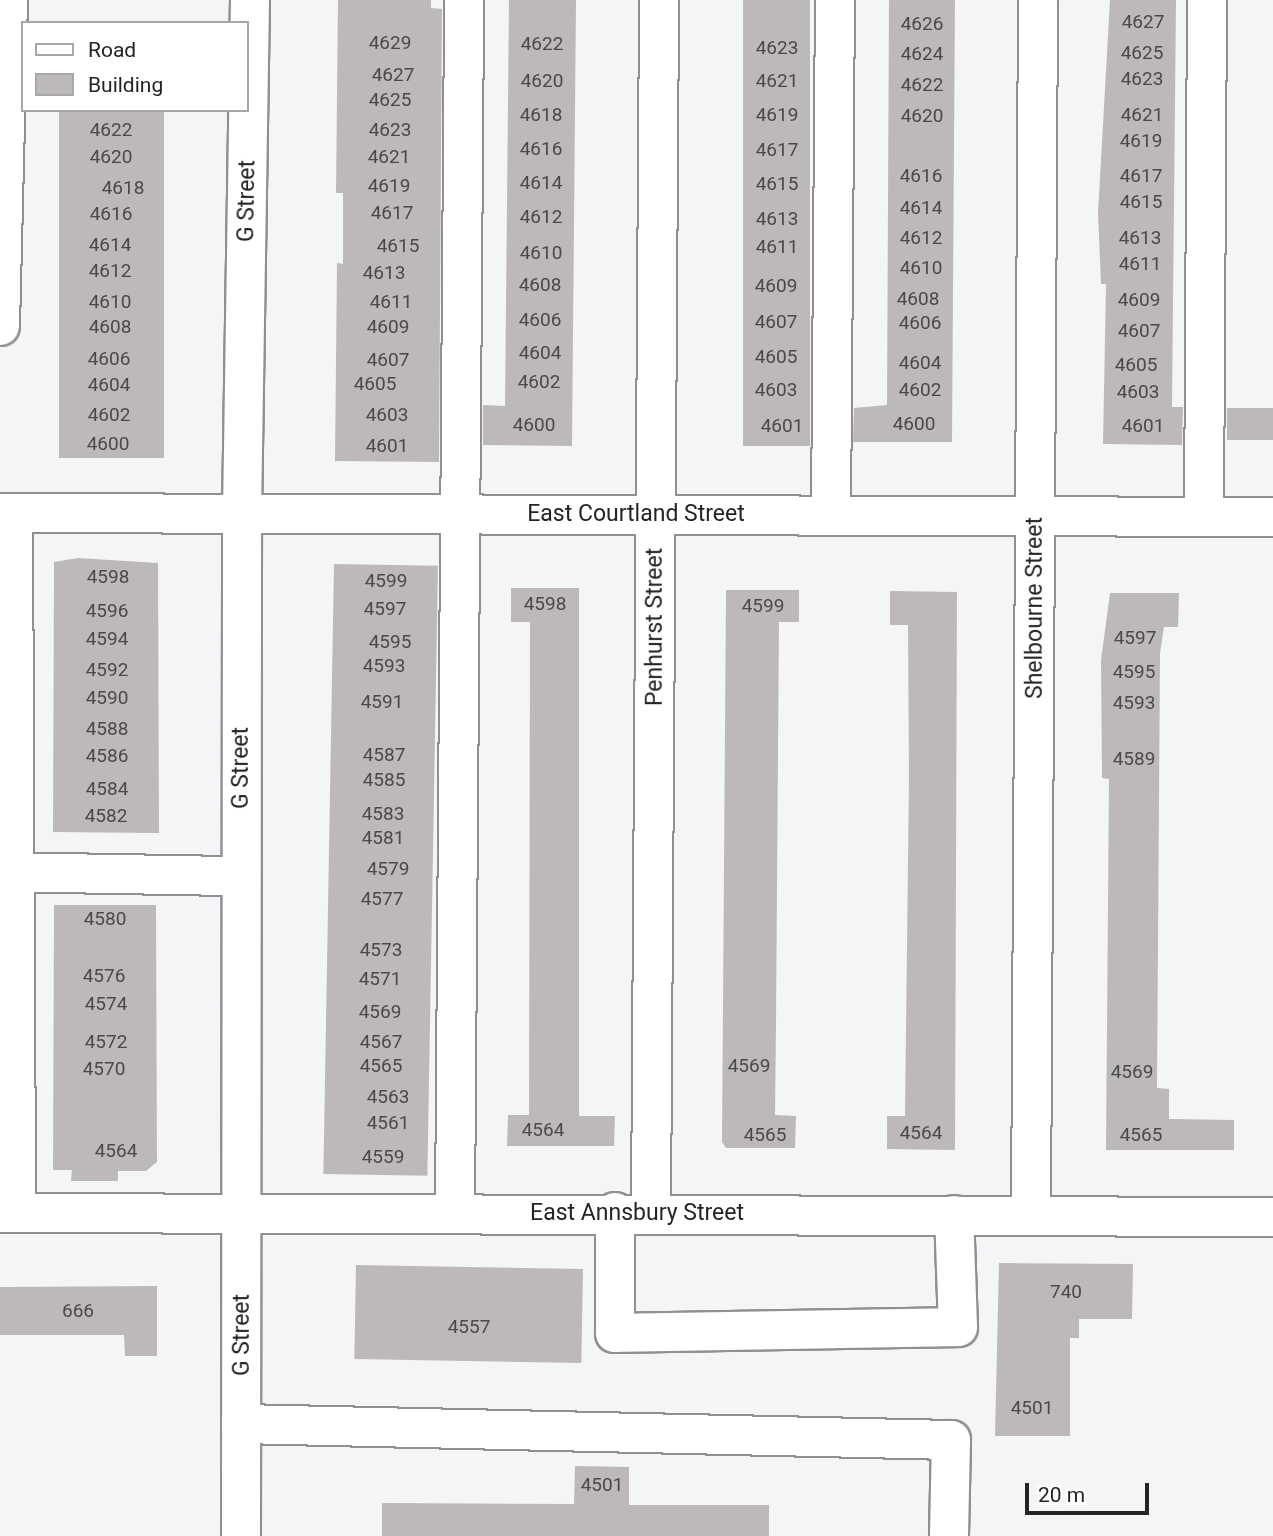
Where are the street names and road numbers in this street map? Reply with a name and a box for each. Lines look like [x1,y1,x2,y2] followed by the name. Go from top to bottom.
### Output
[232,160,262,242] street label: G Street
[527,500,745,528] street label: East Courtland Street
[1021,517,1049,699] street label: Shelbourne Street
[641,548,669,706] street label: Penhurst Street
[227,727,255,809] street label: G Street
[530,1199,744,1227] street label: East Annsbury Street
[228,1294,256,1376] street label: G Street

